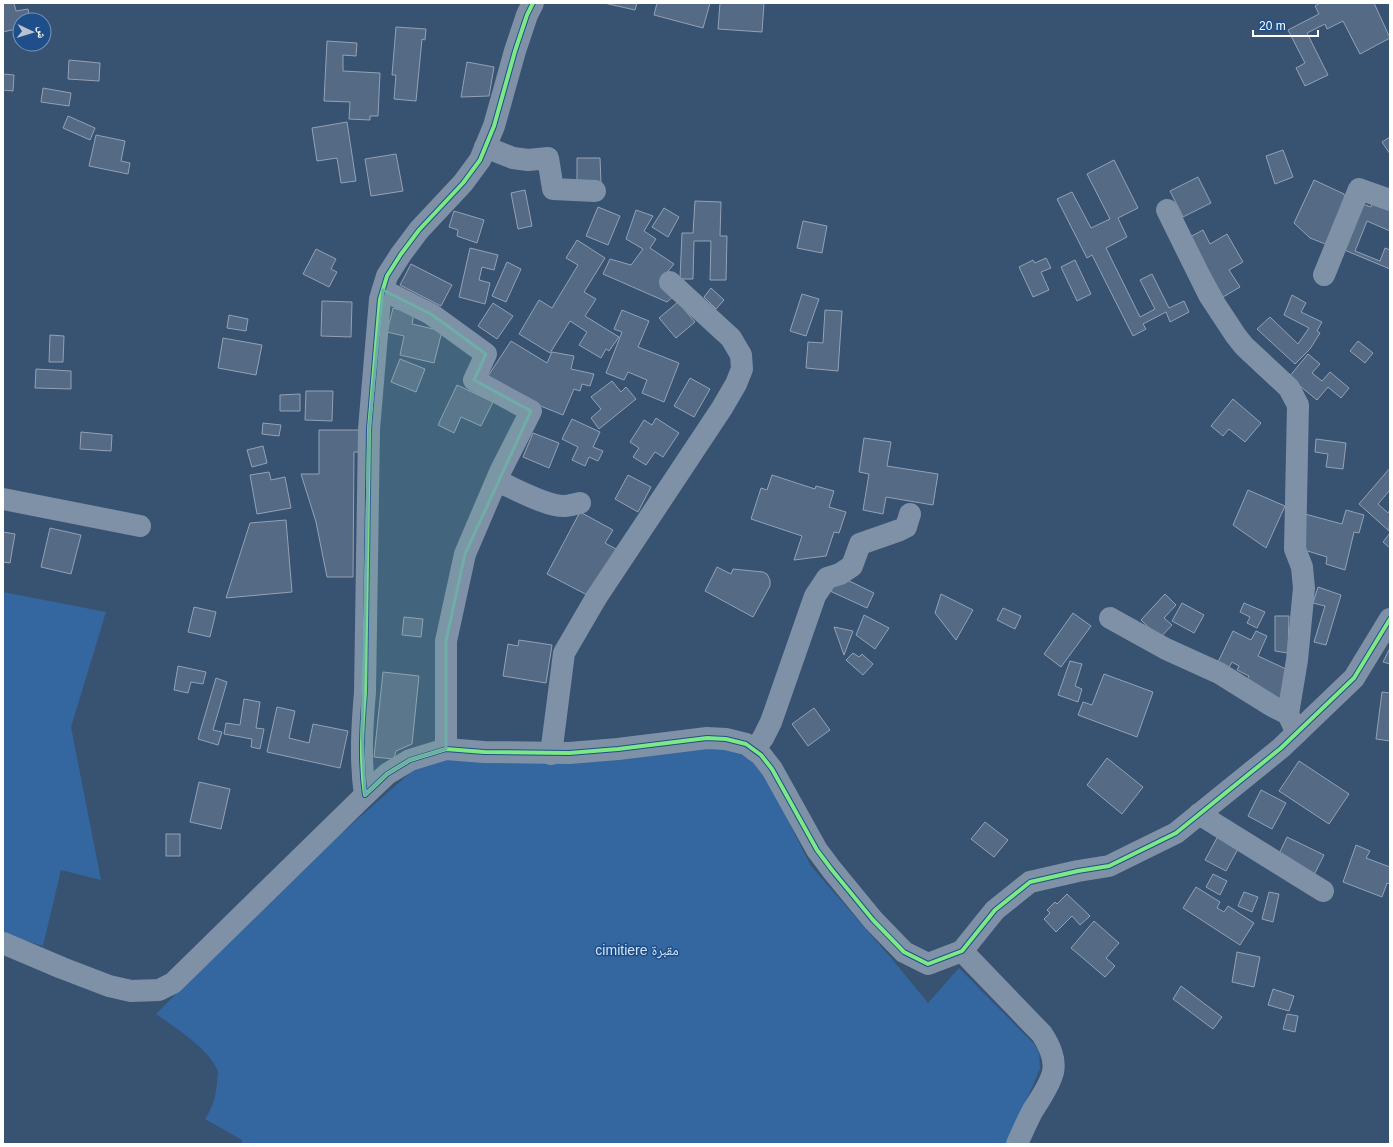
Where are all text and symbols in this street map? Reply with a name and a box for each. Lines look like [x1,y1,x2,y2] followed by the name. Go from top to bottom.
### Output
[12,12,52,52] north arrow
[1253,12,1318,38] scale bar
[1259,19,1286,33] text: 20 m
[34,26,48,39] text: ش
[595,942,679,959] park label: cimitiere مقبرة

